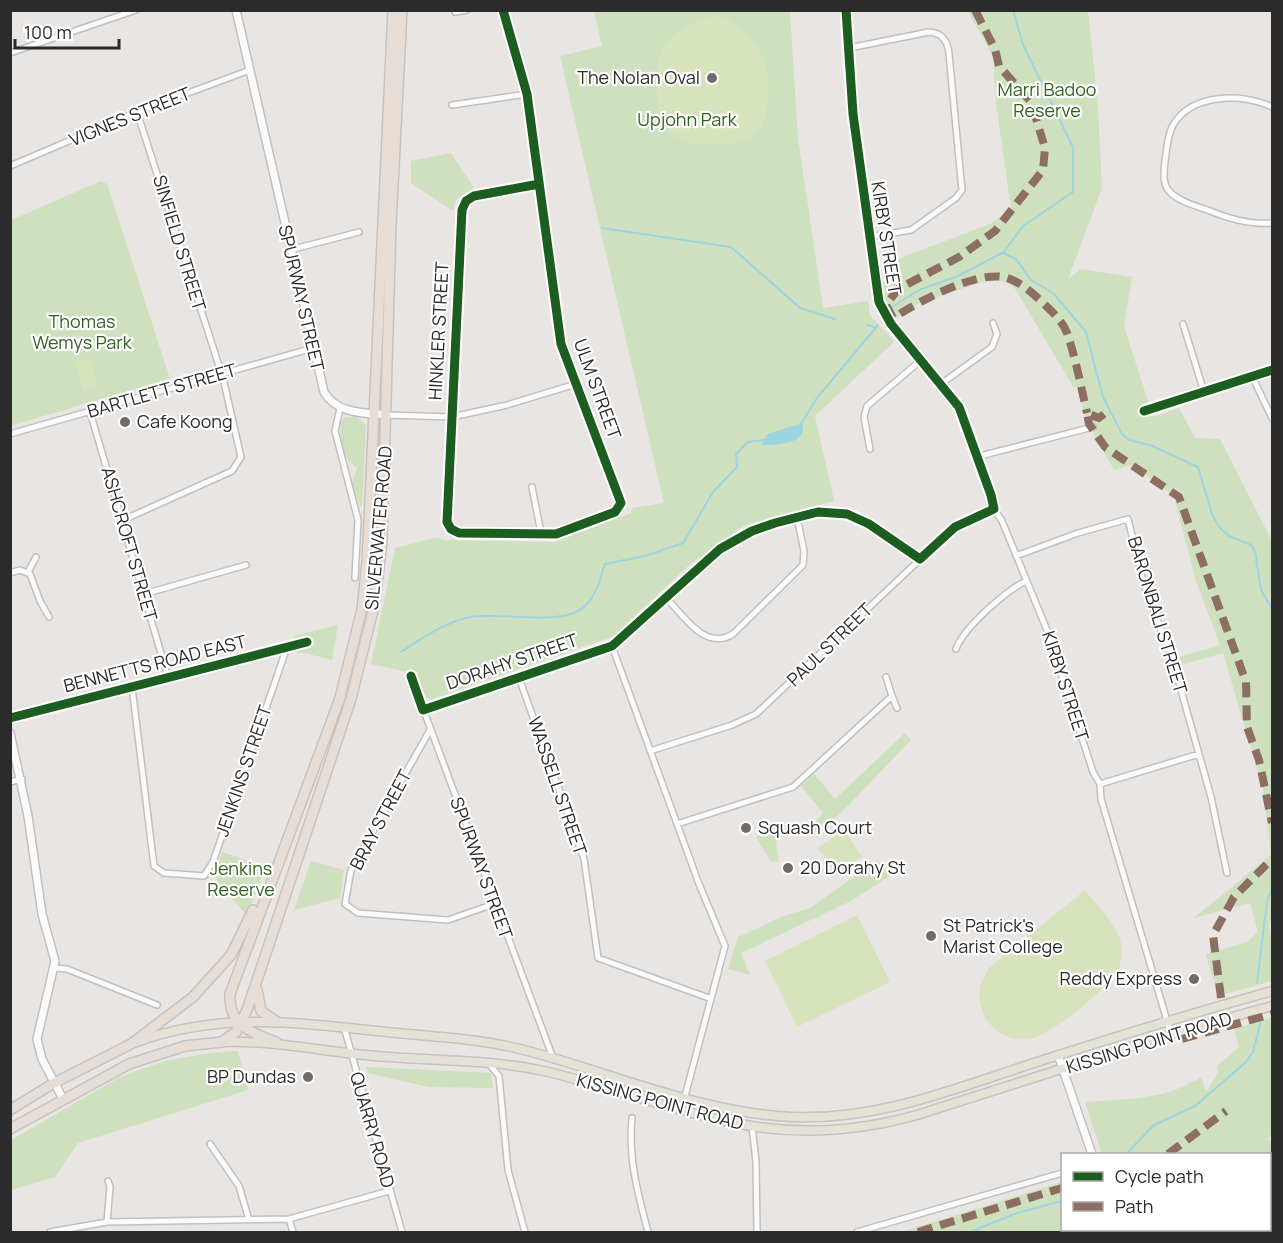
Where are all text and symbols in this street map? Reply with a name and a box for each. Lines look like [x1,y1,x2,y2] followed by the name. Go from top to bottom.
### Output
[15,12,118,50] scale bar
[24,20,72,44] text: 100 m
[577,65,700,89] place label: The Nolan Oval
[705,71,719,85] marker: The Nolan Oval
[998,77,1096,122] park label: Marri Badoo Reserve
[65,81,194,151] street label: VIGNES STREET
[637,107,738,131] park label: Upjohn Park
[148,172,212,314] street label: SINFIELD STREET
[866,180,908,296] street label: KIRBY STREET
[274,222,331,373] street label: SPURWAY STREET
[422,261,454,401] street label: HINKLER STREET
[32,309,133,354] park label: Thomas Wemys Park
[569,335,627,442] street label: ULM STREET
[84,357,239,423] street label: BARTLETT STREET
[137,409,233,433] place label: Cafe Koong
[118,415,132,429] marker: Cafe Koong
[359,445,397,611] street label: SILVERWATER ROAD
[97,464,163,624] street label: ASHCROFT STREET
[1123,533,1193,696] street label: BARONBALI STREET
[781,597,877,691] street label: PAUL STREET
[443,627,581,695] street label: DORAHY STREET
[1037,628,1095,744] street label: KIRBY STREET
[61,629,249,697] street label: BENNETTS ROAD EAST
[209,702,277,839] street label: JENKINS STREET
[523,713,593,858] street label: WASSELL STREET
[344,765,417,874] street label: BRAY STREET
[445,793,519,942] street label: SPURWAY STREET
[758,815,872,839] place label: Squash Court
[739,821,753,835] marker: Squash Court
[800,855,906,879] place label: 20 Dorahy St
[207,856,275,901] park label: Jenkins Reserve
[781,861,795,875] marker: 20 Dorahy St
[943,913,1063,958] place label: St Patrick's Marist College
[924,929,938,943] marker: St Patrick's Marist College
[1060,966,1182,990] place label: Reddy Express
[1187,972,1201,986] marker: Reddy Express
[1063,1005,1234,1079] street label: KISSING POINT ROAD
[207,1064,296,1088] place label: BP Dundas
[574,1067,746,1135] street label: KISSING POINT ROAD
[345,1069,401,1190] street label: QUARRY ROAD
[301,1070,315,1084] marker: BP Dundas
[1061,1153,1271,1231] legend
[1115,1164,1204,1188] text: Cycle path
[1115,1194,1153,1218] text: Path

